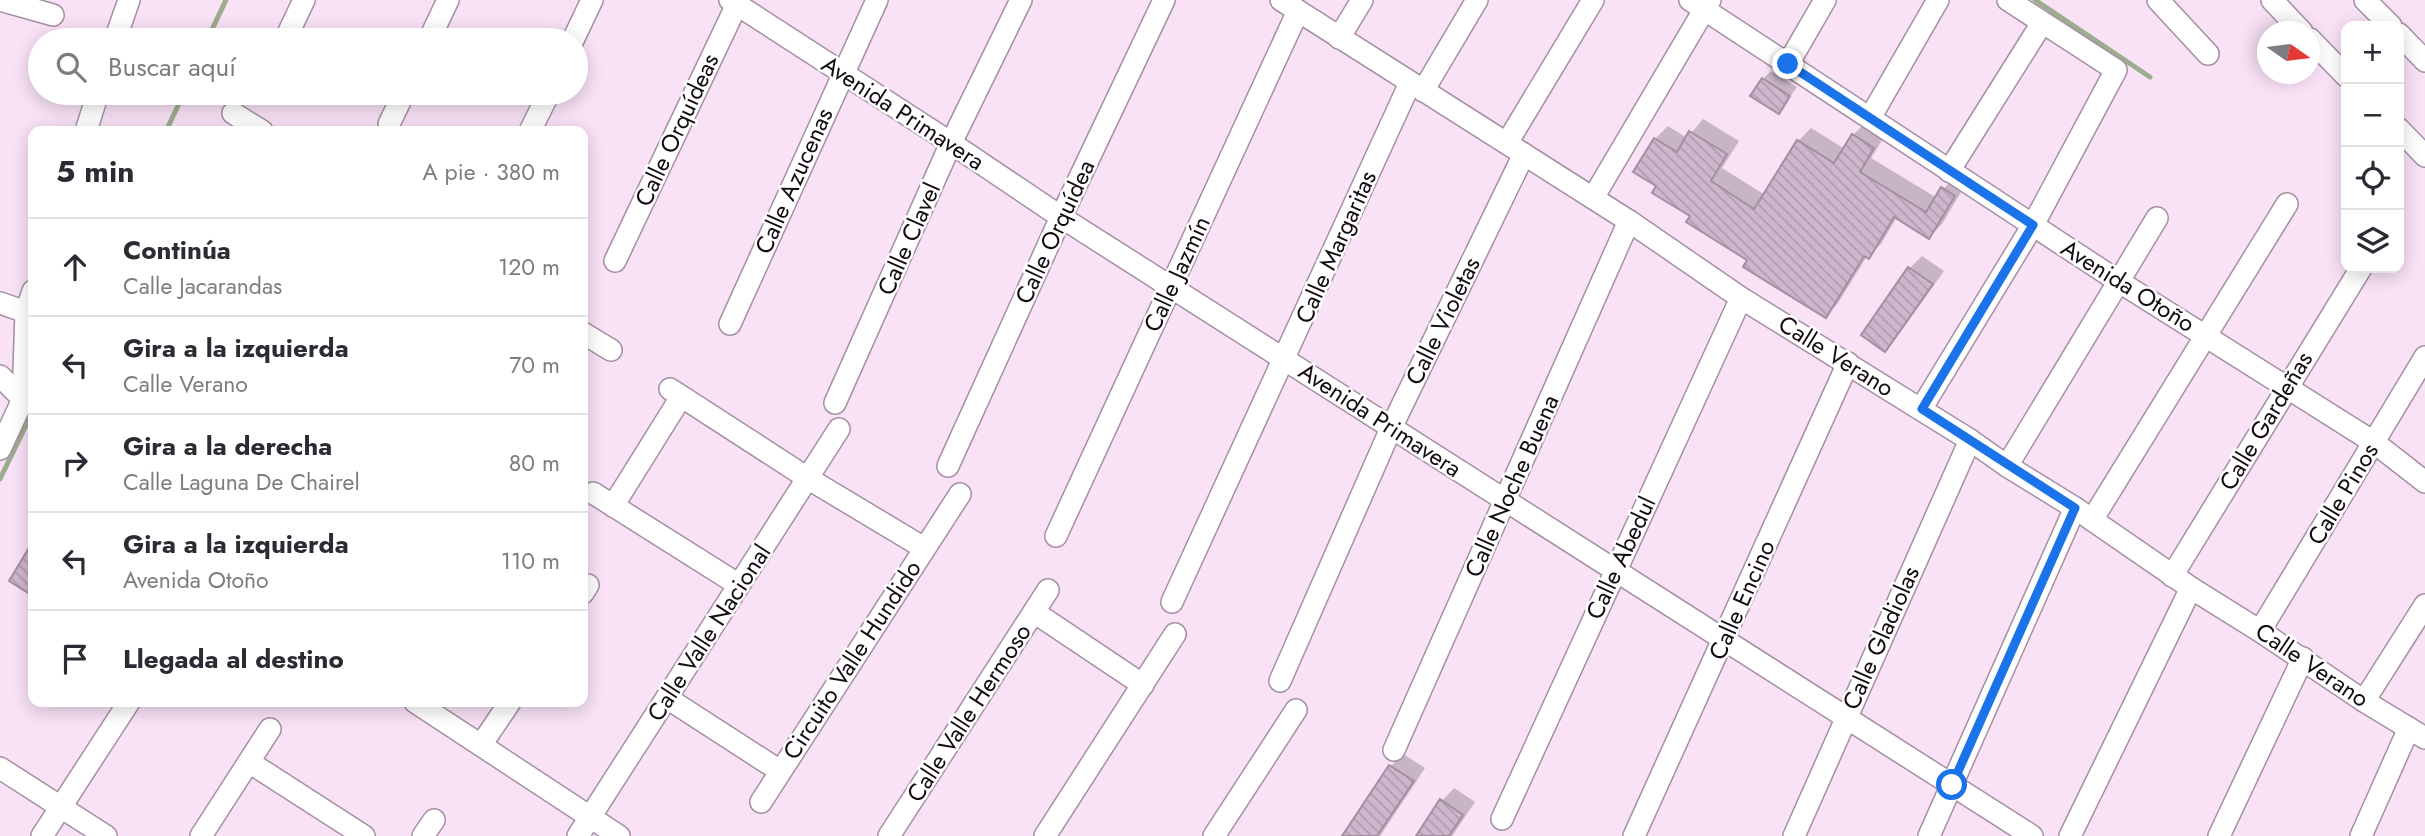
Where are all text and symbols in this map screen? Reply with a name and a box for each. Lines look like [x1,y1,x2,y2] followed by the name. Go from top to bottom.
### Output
[2257,21,2320,84] north arrow
[2341,21,2404,273] map controls
[2341,21,2404,84] button: +
[28,28,588,105] search box
[815,47,992,178] street label: Avenida Primavera
[52,48,90,86] icon: search
[108,48,236,86] text: Buscar aquí
[626,48,727,212] street label: Calle Orquídeas
[1772,48,1803,79] route end
[2341,84,2404,147] button: −
[746,102,841,259] street label: Calle Azucenas
[2341,147,2404,210] button: locate
[56,150,134,193] text: 5 min
[1006,154,1103,310] street label: Calle Orquídea
[423,155,560,189] text: A pie · 380 m
[1286,165,1385,329] street label: Calle Margaritas
[868,177,949,301] street label: Calle Clavel
[1134,210,1219,338] street label: Calle Jazmín
[2341,210,2404,273] button: layers
[2055,230,2202,341] street label: Avenida Otoño
[123,231,231,269] text: Continúa
[56,248,94,286] icon: ahead
[498,250,560,284] text: 120 m
[1396,251,1489,391] street label: Calle Violetas
[123,269,282,303] text: Calle Jacarandas
[1772,306,1901,405] street label: Calle Verano
[123,329,349,367] text: Gira a la izquierda
[2210,345,2321,497] street label: Calle Gardeñas
[56,346,94,384] icon: left
[509,348,560,382] text: 70 m
[1292,354,1469,485] street label: Avenida Primavera
[123,367,248,401] text: Calle Verano
[1456,389,1567,583] street label: Calle Noche Buena
[123,427,332,465] text: Gira a la derecha
[2298,436,2387,551] street label: Calle Pinos
[56,444,94,482] icon: right
[509,446,560,480] text: 80 m
[123,465,360,499] text: Calle Laguna De Chairel
[1577,490,1664,625] street label: Calle Abedul
[123,525,349,563] text: Gira a la izquierda
[1700,534,1784,665] street label: Calle Encino
[638,537,779,728] street label: Calle Valle Nacional
[56,542,94,580] icon: left
[501,544,560,578] text: 110 m
[774,553,929,766] street label: Circuito Valle Hundido
[1833,560,1928,715] street label: Calle Gladiolas
[123,563,269,597] text: Avenida Otoño
[2248,614,2376,716] street label: Calle Verano
[898,617,1039,809] street label: Calle Valle Hermoso
[56,640,94,678] icon: arrive
[123,640,344,678] text: Llegada al destino
[1936,769,1967,800] route start

